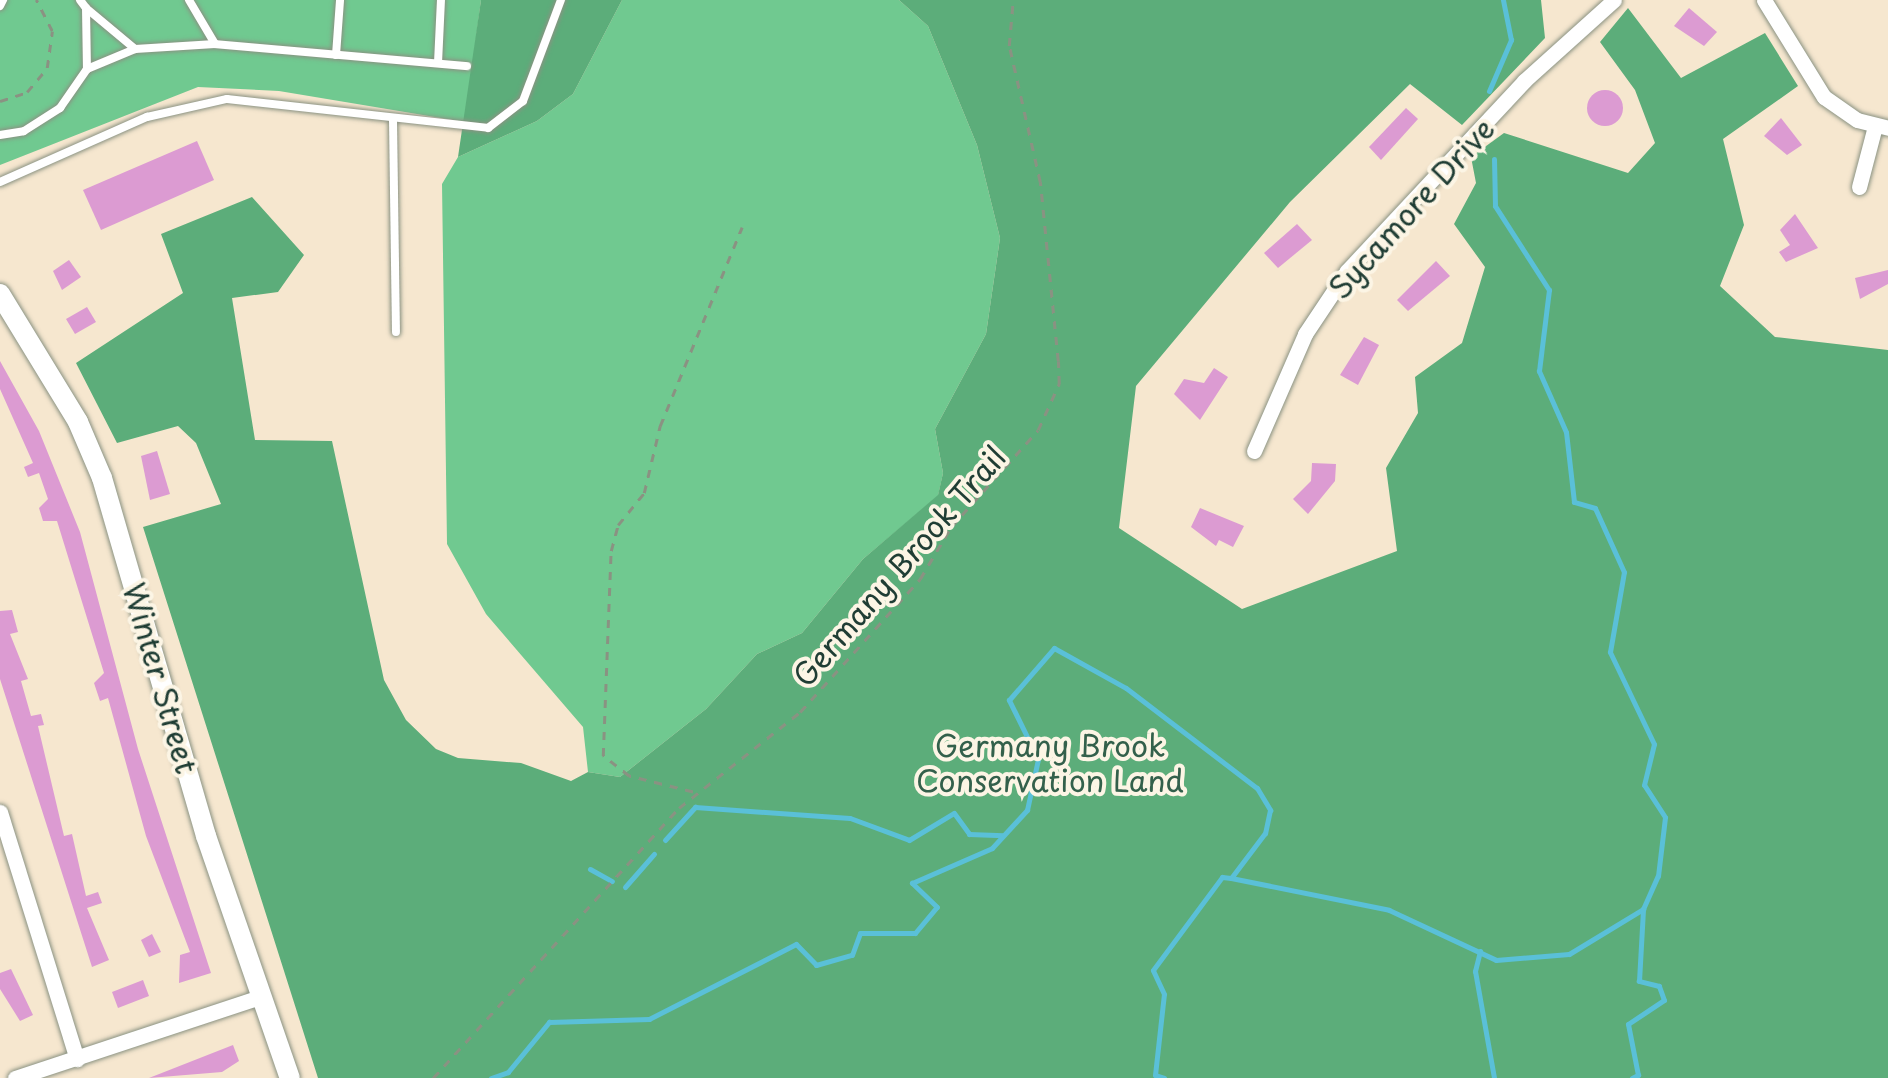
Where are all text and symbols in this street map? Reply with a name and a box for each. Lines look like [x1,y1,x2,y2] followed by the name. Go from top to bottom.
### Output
[1321,111,1501,305] street label: Sycamore Drive
[784,438,1014,694] street label: Germany Brook Trail
[116,577,206,779] street label: Winter Street
[916,727,1184,798] park label: Germany Brook Conservation Land

